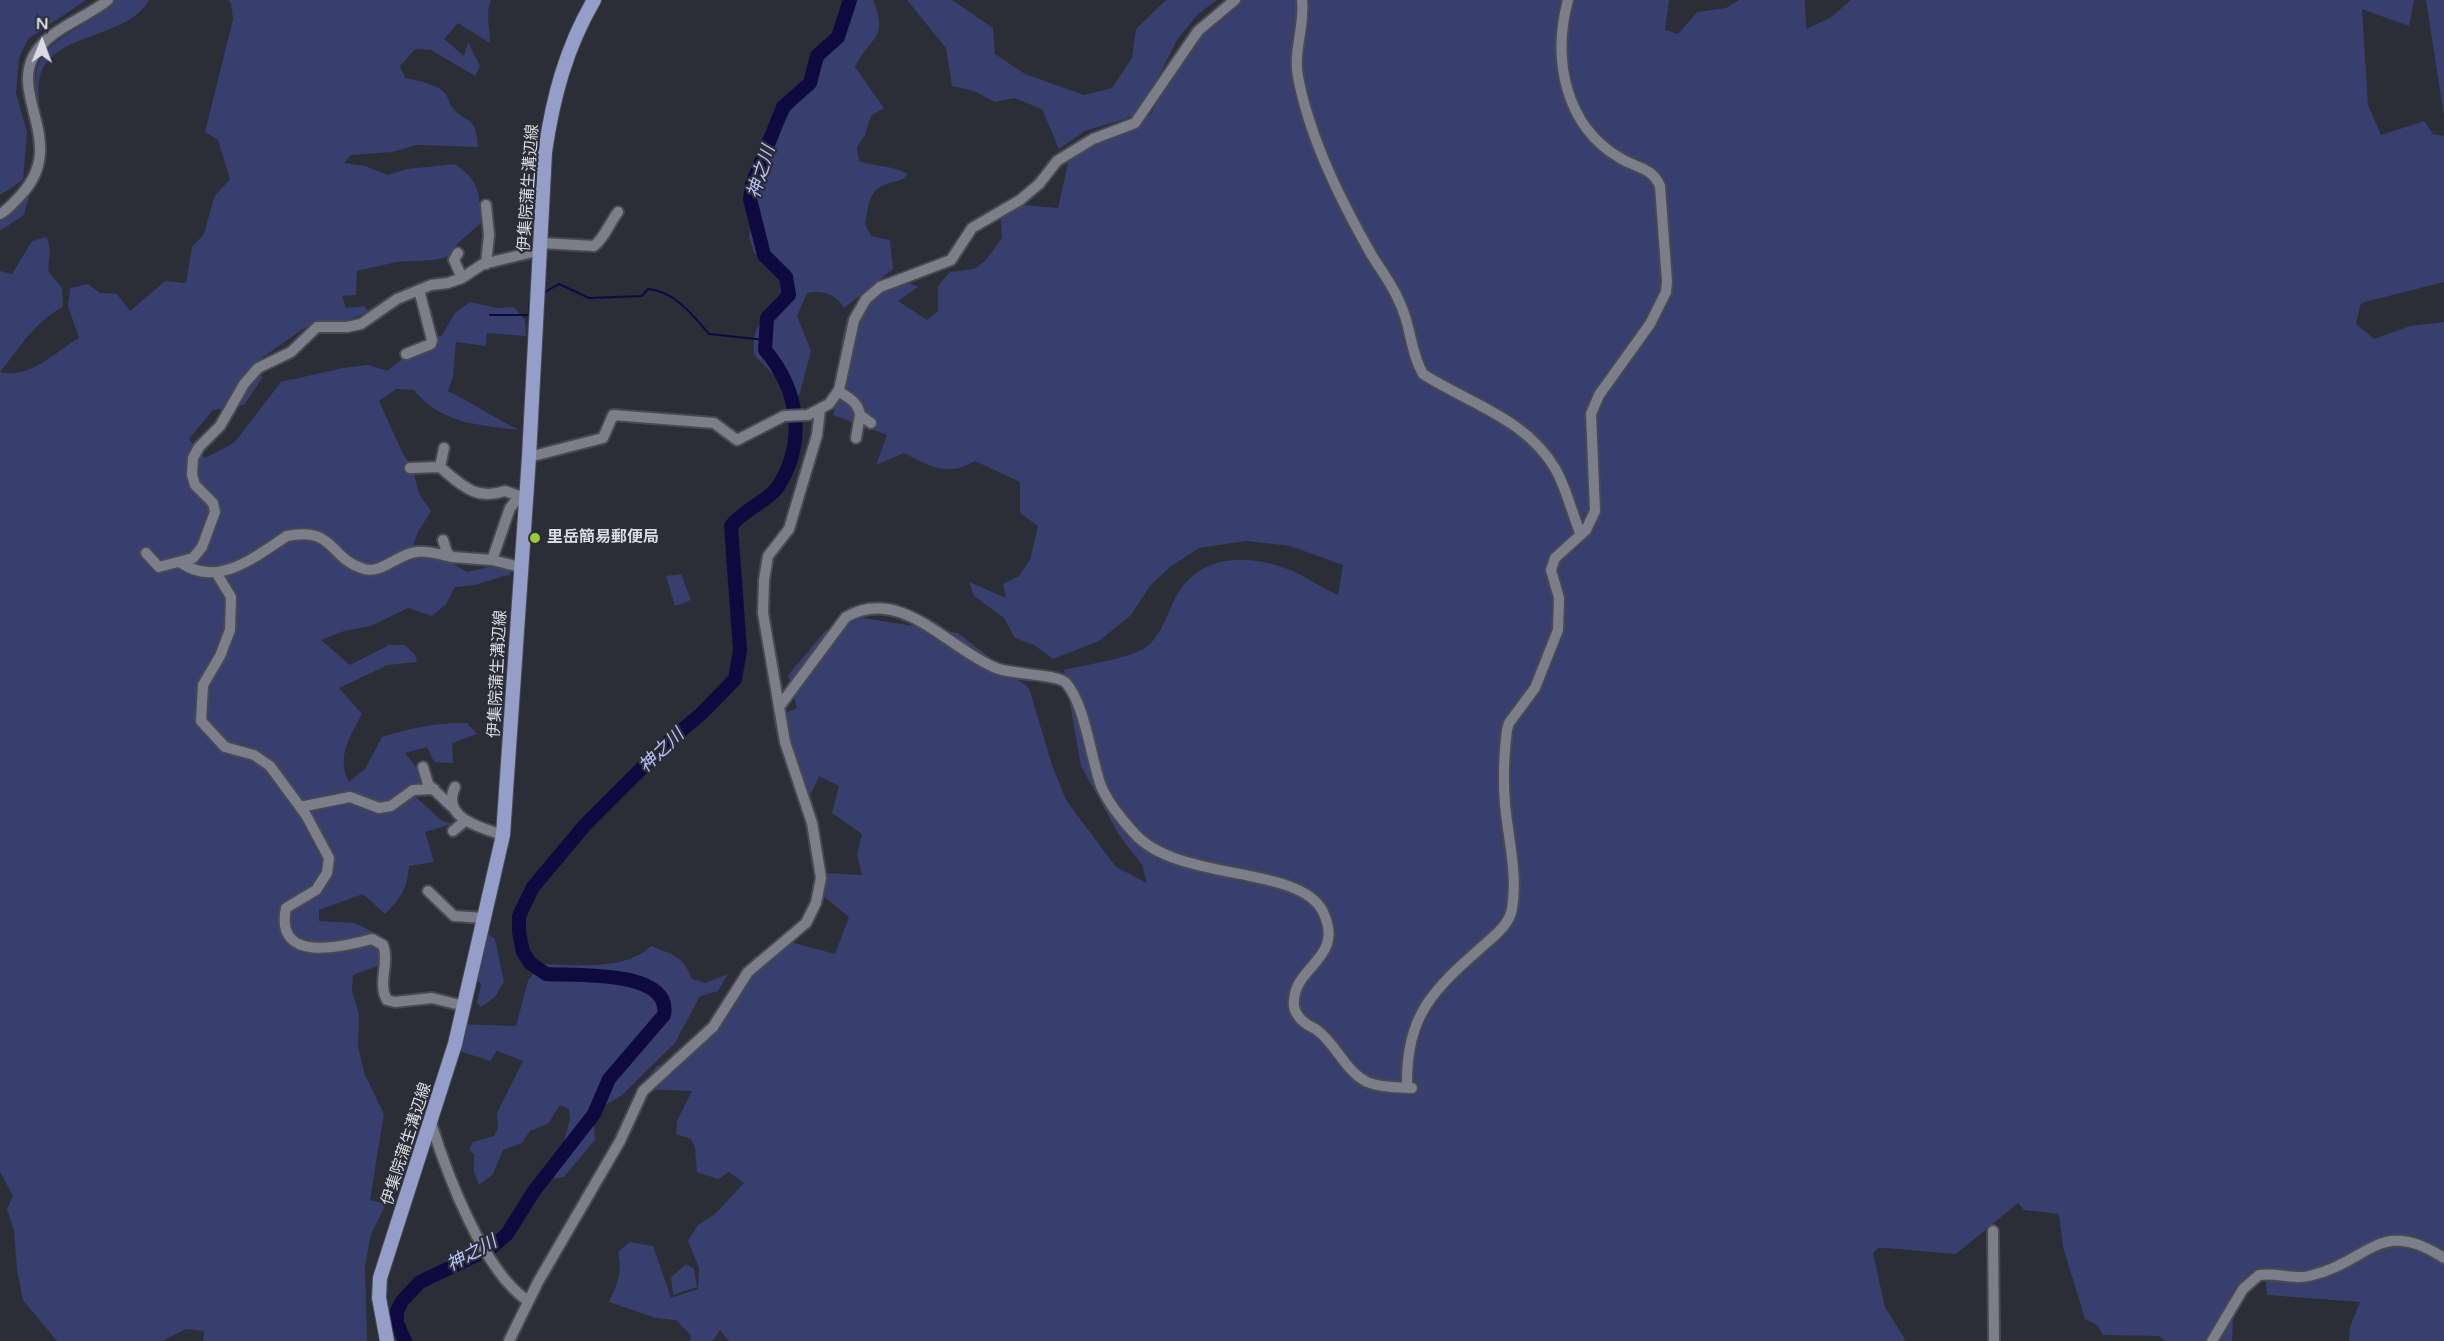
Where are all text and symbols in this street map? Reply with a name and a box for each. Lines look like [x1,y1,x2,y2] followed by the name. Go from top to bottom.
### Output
[12,12,72,72] north arrow
[36,14,49,34] text: N
[515,123,543,253] street label: 伊集院蒲生溝辺線
[744,143,780,201] water label: 神之川
[547,528,659,548] place label: 里岳簡易郵便局
[528,531,542,545] marker: 里岳簡易郵便局
[485,610,511,738] street label: 伊集院蒲生溝辺線
[635,724,689,778] water label: 神之川
[378,1080,436,1208] street label: 伊集院蒲生溝辺線
[443,1231,501,1277] water label: 神之川

